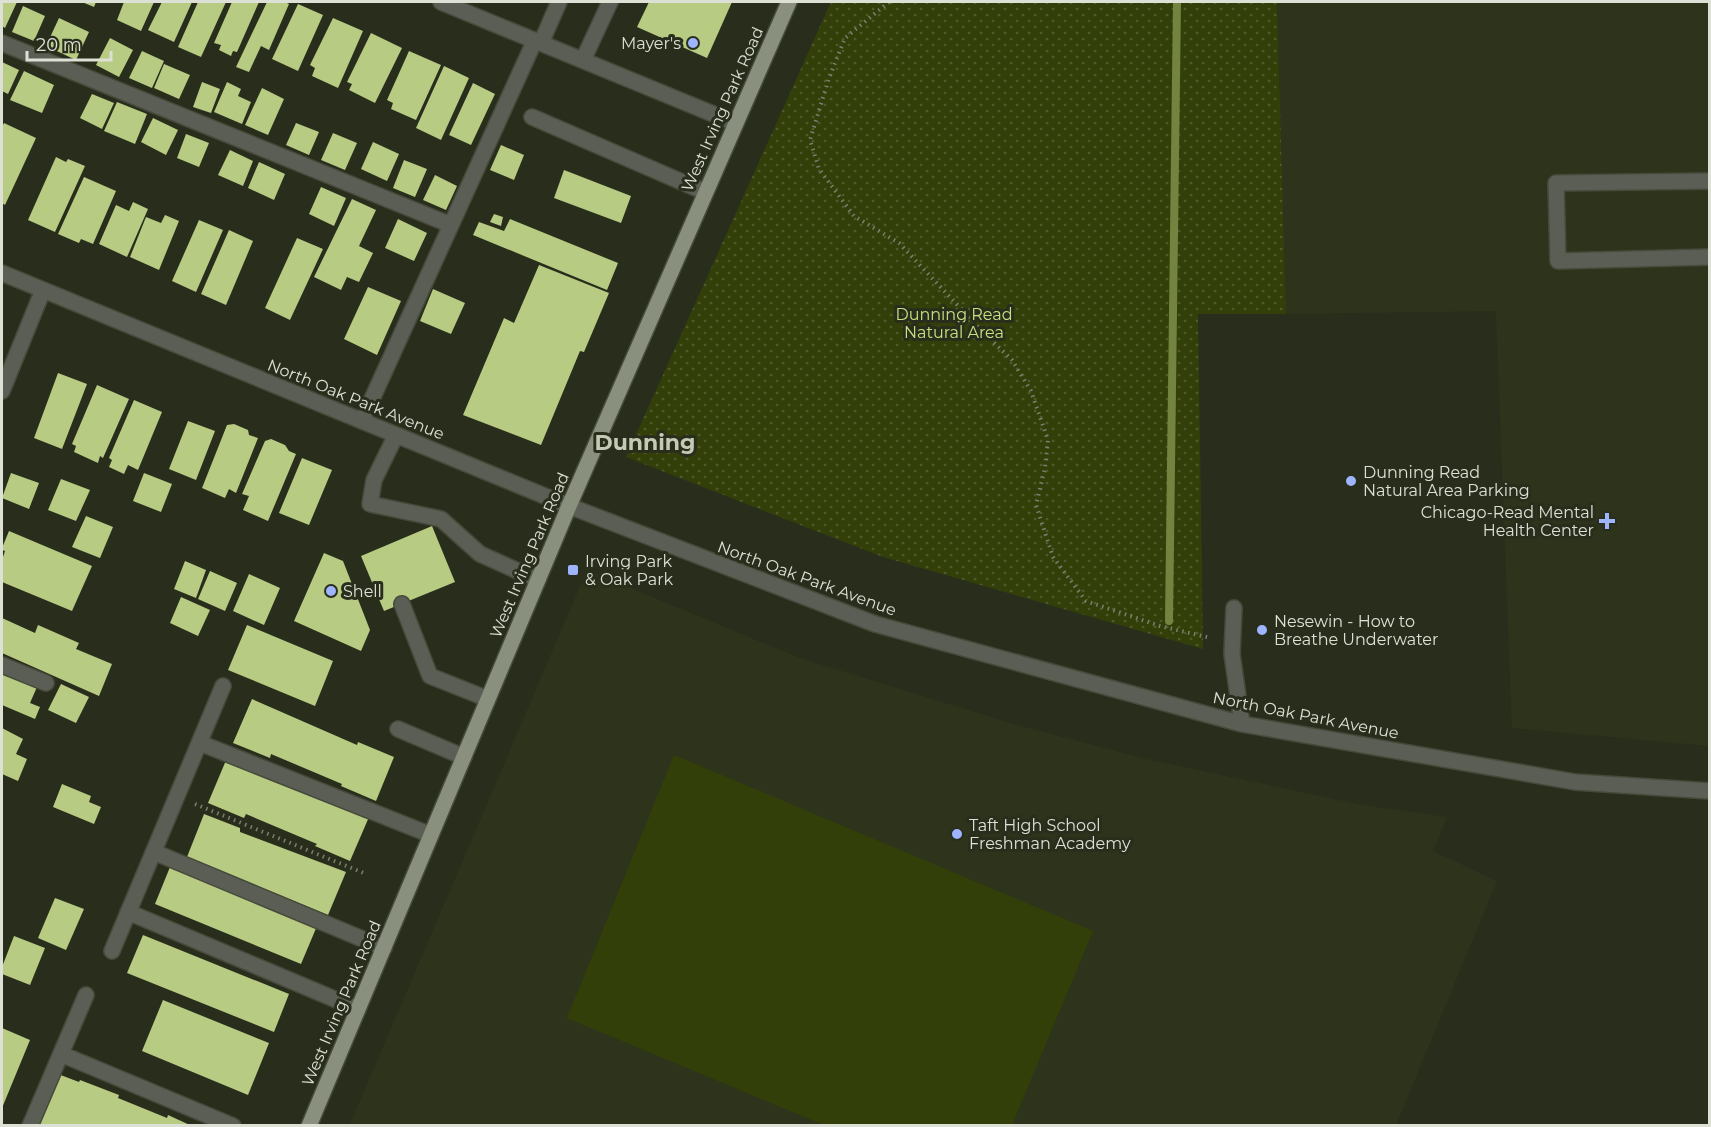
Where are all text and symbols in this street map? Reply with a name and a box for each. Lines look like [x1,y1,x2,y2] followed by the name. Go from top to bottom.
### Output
[27,24,111,62] scale bar
[678,24,767,194] street label: West Irving Park Road
[36,34,82,56] text: 20 m
[621,34,681,53] place label: Mayer's
[686,36,700,50] marker: Mayer's
[895,305,1013,342] park label: Dunning Read Natural Area
[265,355,447,444] street label: North Oak Park Avenue
[594,429,696,456] district label: Dunning
[1363,463,1530,500] place label: Dunning Read Natural Area Parking
[486,470,573,641] street label: West Irving Park Road
[1344,474,1358,488] marker: Dunning Read Natural Area Parking
[1421,503,1594,540] place label: Chicago-Read Mental Health Center
[1598,512,1616,530] marker: Chicago-Read Mental Health Center
[715,537,899,620] street label: North Oak Park Avenue
[585,552,674,589] place label: Irving Park & Oak Park
[566,563,580,577] marker: Irving Park & Oak Park
[343,582,382,601] place label: Shell
[324,584,338,598] marker: Shell
[1274,612,1438,649] place label: Nesewin - How to Breathe Underwater
[1255,623,1269,637] marker: Nesewin - How to Breathe Underwater
[1211,688,1400,743] street label: North Oak Park Avenue
[969,816,1131,853] place label: Taft High School Freshman Academy
[950,827,964,841] marker: Taft High School Freshman Academy
[298,918,385,1089] street label: West Irving Park Road

